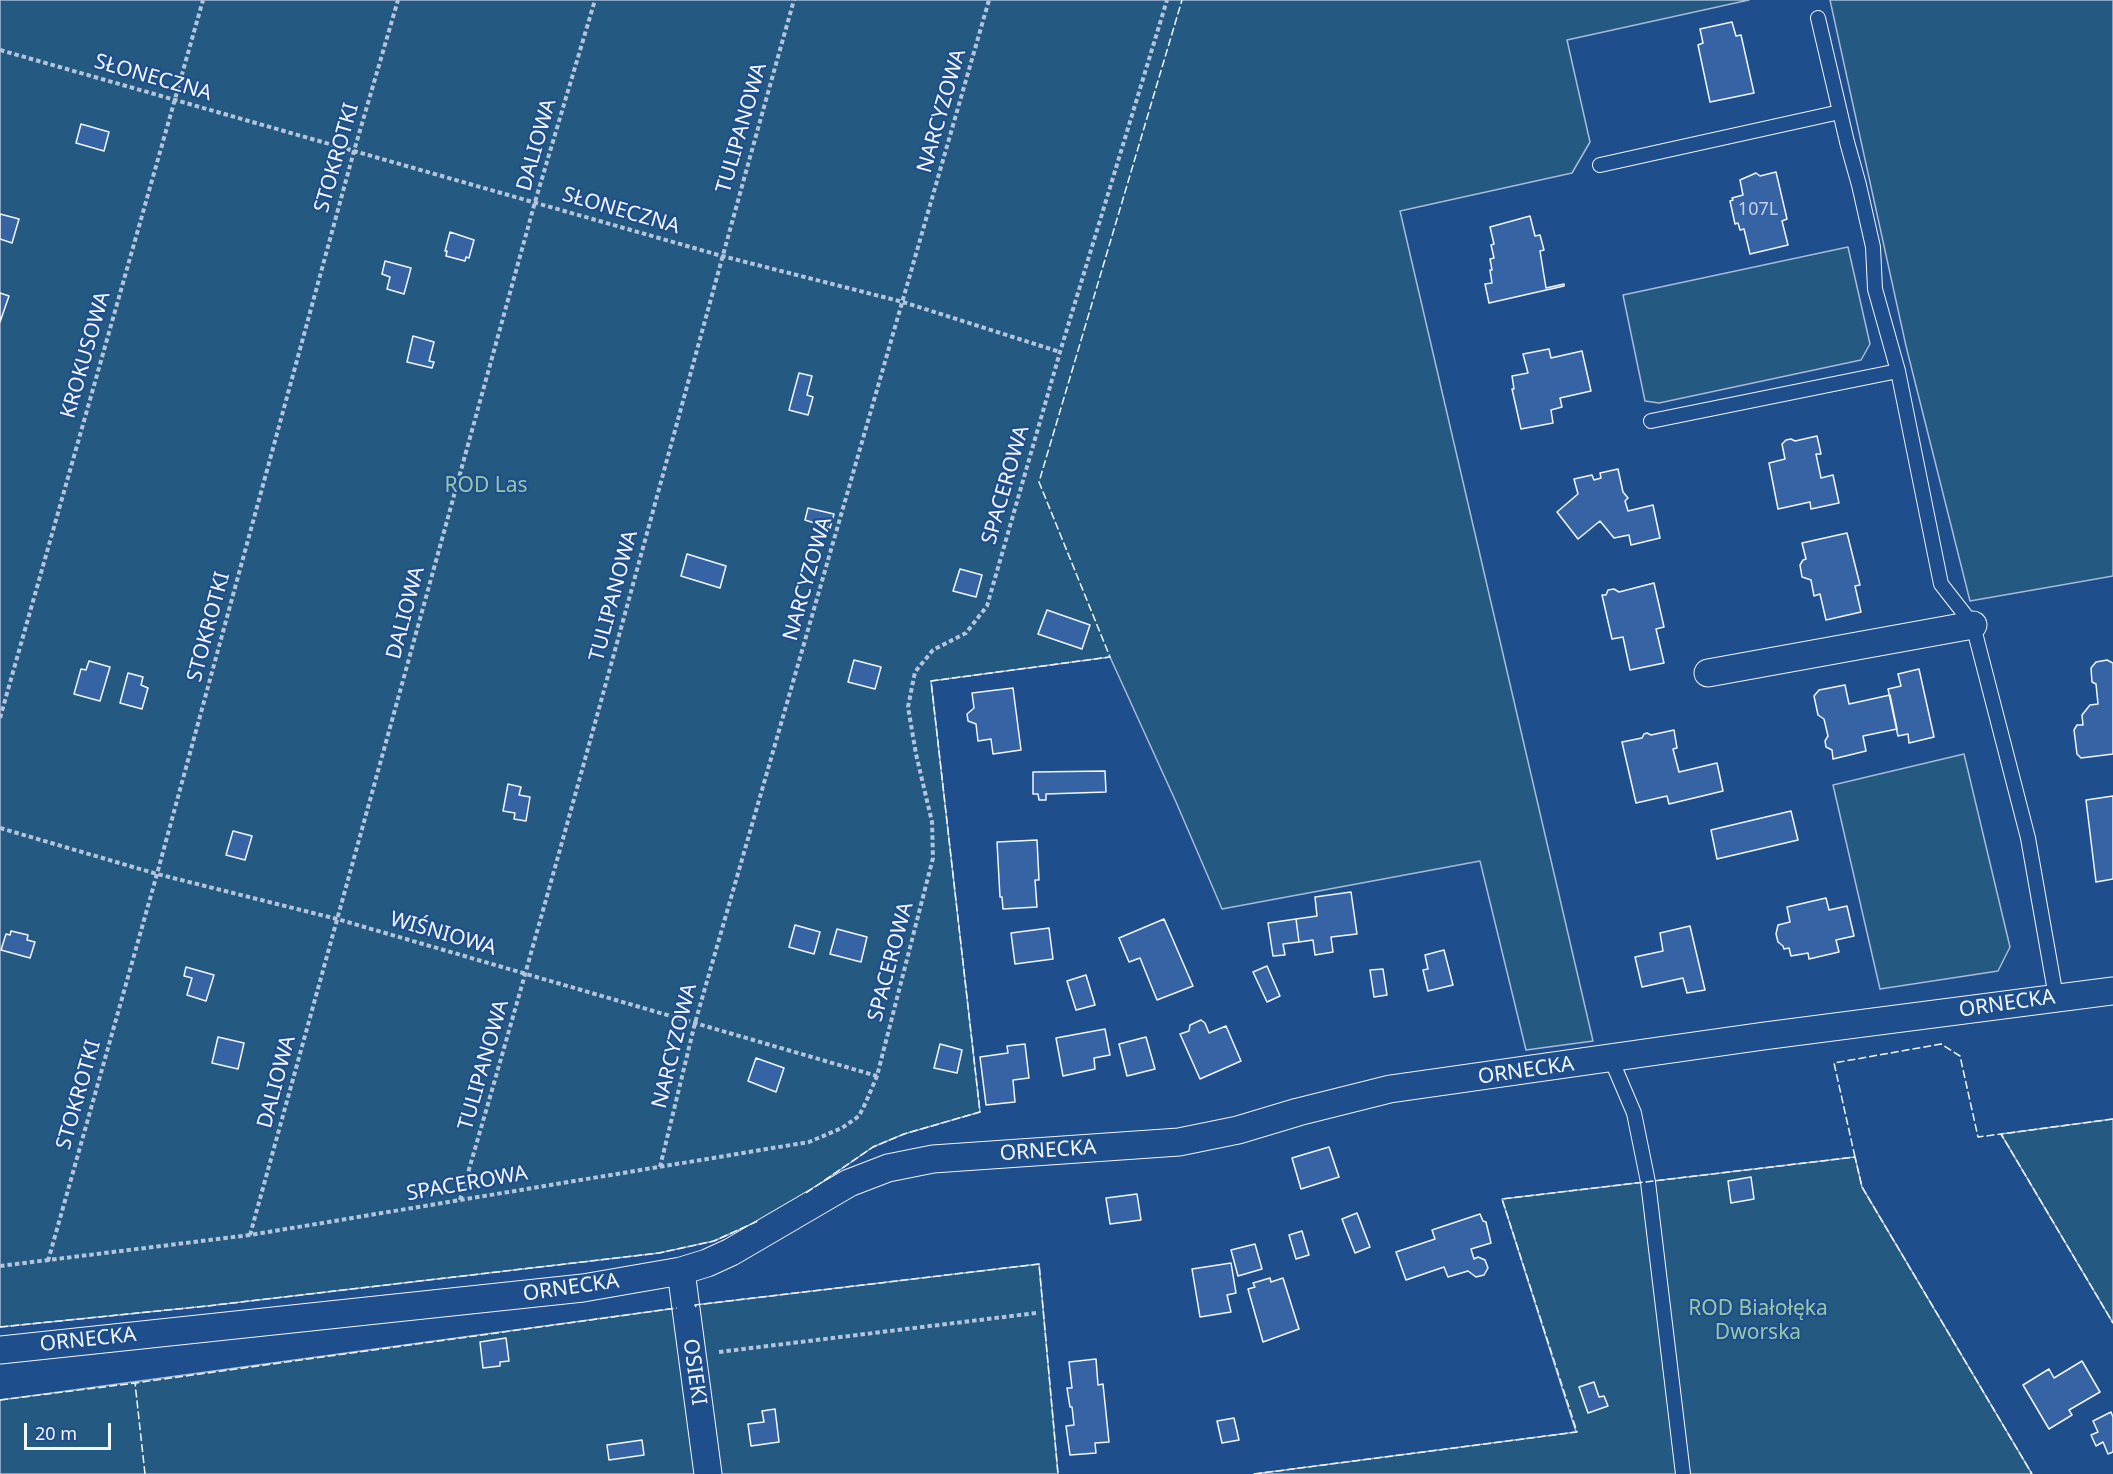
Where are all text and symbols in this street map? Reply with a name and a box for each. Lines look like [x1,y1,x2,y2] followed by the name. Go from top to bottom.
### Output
[912,46,972,176] street label: NARCYZOWA
[91,49,215,107] street label: SŁONECZNA
[711,60,773,196] street label: TULIPANOWA
[512,96,562,194] street label: DALIOWA
[309,100,365,216] street label: STOKROTKI
[559,182,683,240] street label: SŁONECZNA
[1738,199,1778,221] house number: 107L
[56,289,116,421] street label: KROKUSOWA
[977,423,1035,547] street label: SPACEROWA
[444,473,528,499] park label: ROD Las
[778,514,838,644] street label: NARCYZOWA
[584,528,644,664] street label: TULIPANOWA
[382,564,430,662] street label: DALIOWA
[182,569,236,685] street label: STOKROTKI
[863,900,919,1024] street label: SPACEROWA
[387,907,499,961] street label: WIŚNIOWA
[647,981,703,1111] street label: NARCYZOWA
[1957,985,2057,1023] street label: ORNECKA
[453,997,515,1133] street label: TULIPANOWA
[253,1033,301,1131] street label: DALIOWA
[51,1037,107,1153] street label: STOKROTKI
[1476,1052,1576,1090] street label: ORNECKA
[999,1135,1097,1167] street label: ORNECKA
[404,1161,530,1207] street label: SPACEROWA
[521,1269,621,1307] street label: ORNECKA
[1688,1296,1828,1346] park label: ROD Białołęka Dworska
[39,1322,137,1358] street label: ORNECKA
[677,1337,711,1407] street label: OSIEKI
[27,1411,114,1449] scale bar
[35,1421,77,1445] text: 20 m

